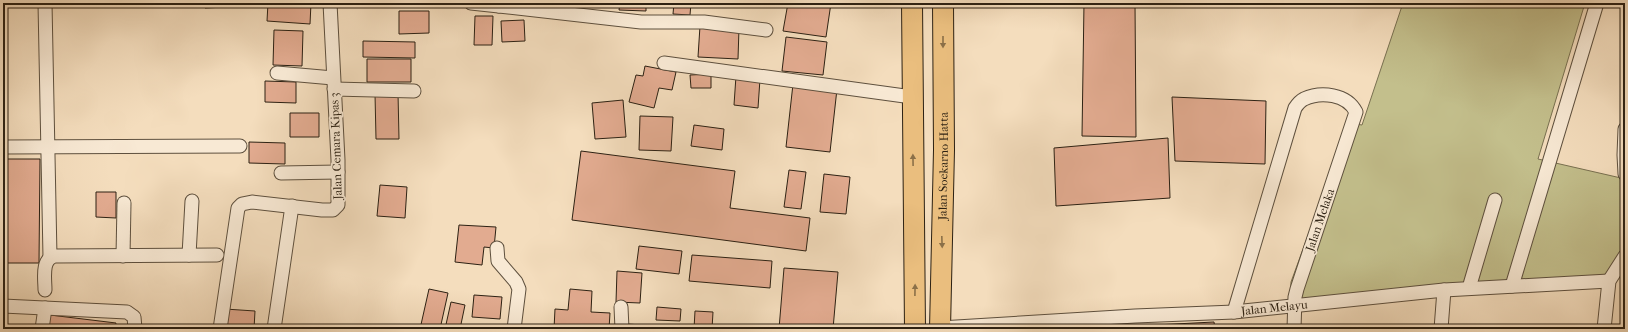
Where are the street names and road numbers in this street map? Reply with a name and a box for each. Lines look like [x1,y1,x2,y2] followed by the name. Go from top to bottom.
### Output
[327,92,345,201] street label: Jalan Cemara Kipas 3
[935,112,951,221] street label: Jalan Soekarno Hatta
[1302,186,1337,254] street label: Jalan Melaka
[1239,297,1309,318] street label: Jalan Melayu

